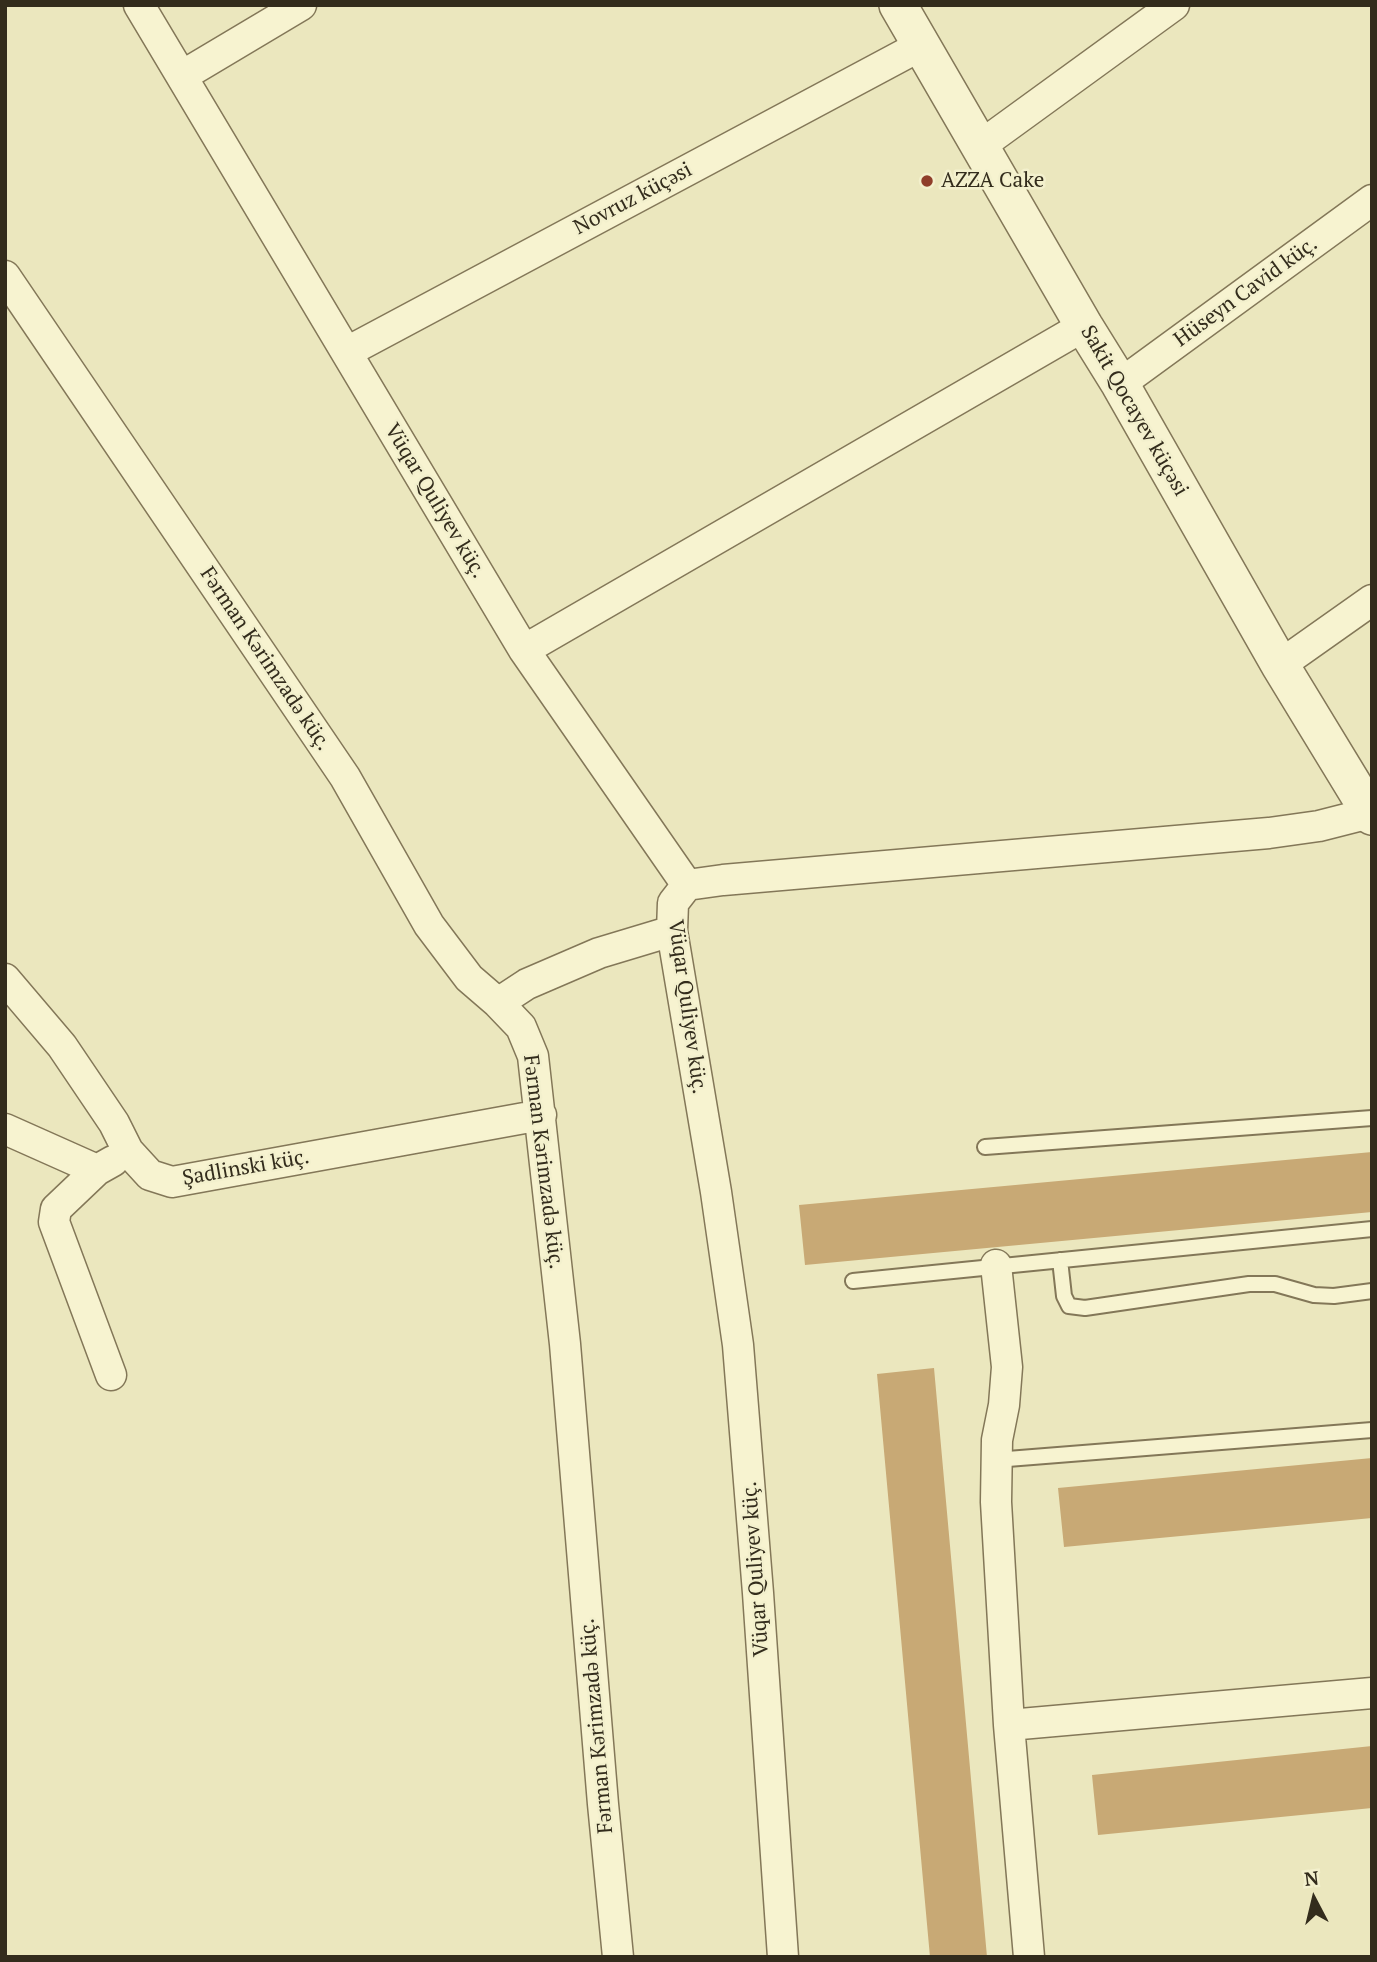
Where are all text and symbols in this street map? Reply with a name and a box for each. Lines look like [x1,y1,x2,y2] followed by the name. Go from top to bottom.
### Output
[570,157,696,241] street label: Novruz küçəsi
[941,168,1044,194] place label: AZZA Cake
[919,173,935,189] marker: AZZA Cake
[1169,231,1323,353] street label: Hüseyn Cavid küç.
[1075,321,1193,501] street label: Sakit Qocayev küçəsi
[379,419,491,583] street label: Vüqar Quliyev küç.
[194,562,336,756] street label: Fərman Kərimzadə küç.
[662,918,712,1096] street label: Vüqar Quliyev küç.
[517,1053,569,1271] street label: Fərman Kərimzadə küç.
[181,1144,311,1192] street label: Şadlinski küç.
[737,1480,775,1658] street label: Vüqar Quliyev küç.
[575,1617,619,1835] street label: Fərman Kərimzadə küç.
[1279,1864,1349,1934] north arrow
[1303,1864,1320,1891] text: N

